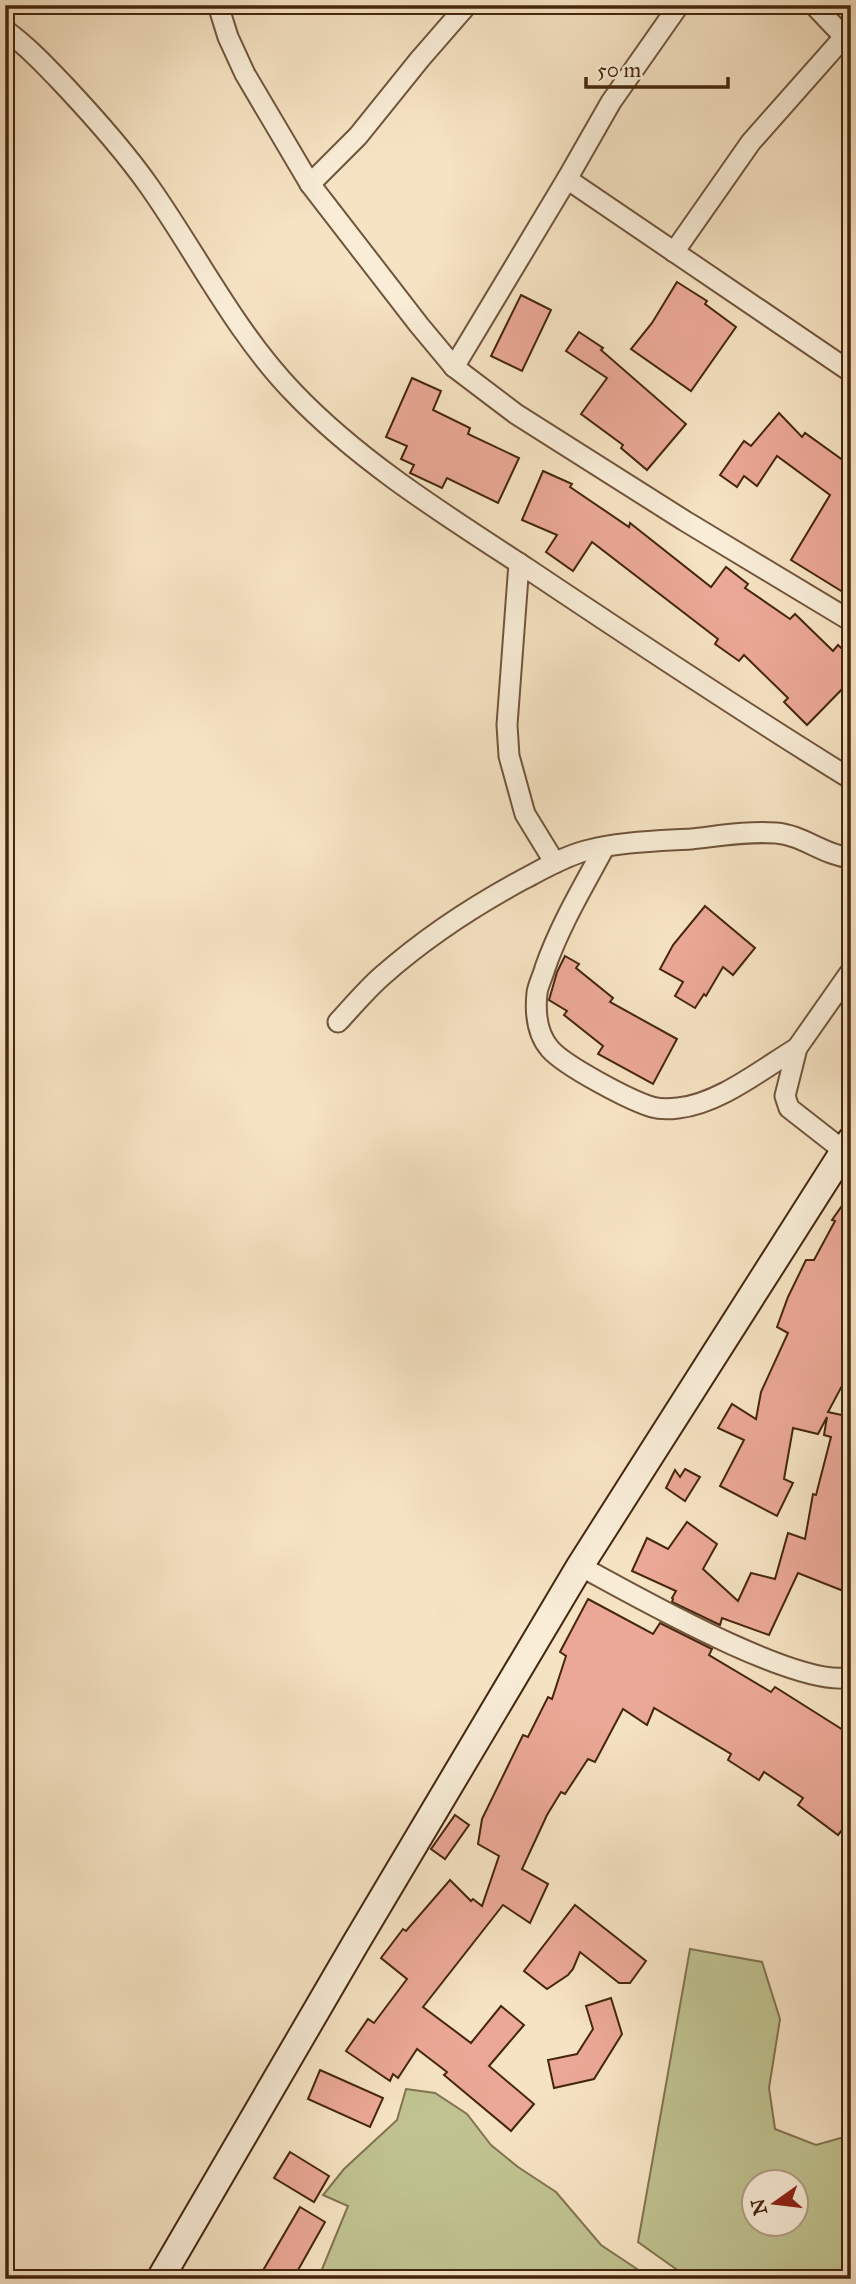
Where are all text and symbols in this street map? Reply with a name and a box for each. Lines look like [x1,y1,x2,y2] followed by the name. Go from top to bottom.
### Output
[586,46,728,90] scale bar
[597,57,642,83] text: 50 m
[740,2168,810,2238] north arrow
[746,2196,772,2218] text: N

